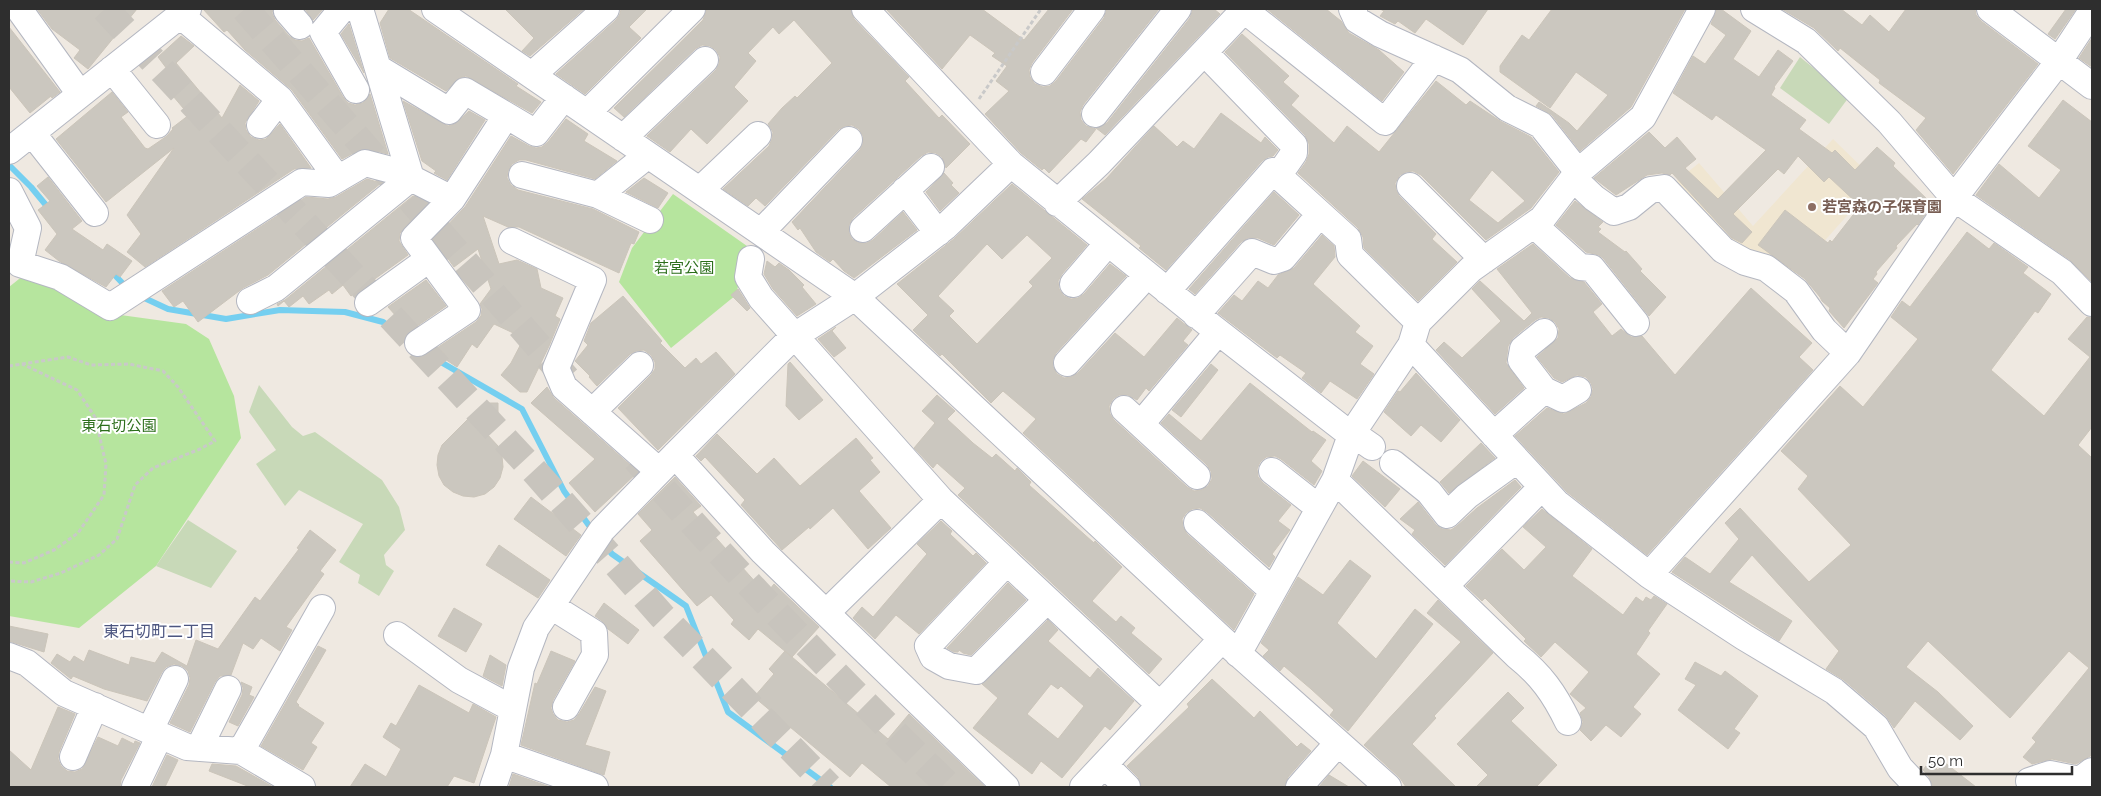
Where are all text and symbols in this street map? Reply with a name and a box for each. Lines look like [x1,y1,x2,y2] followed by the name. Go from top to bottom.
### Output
[1822,198,1942,216] place label: 若宮森の子保育園
[1806,201,1818,213] marker: 若宮森の子保育園
[654,259,714,277] park label: 若宮公園
[81,417,157,435] park label: 東石切公園
[103,622,215,641] district label: 東石切町二丁目
[1921,744,2072,776] scale bar
[1928,752,1963,770] text: 50 m

